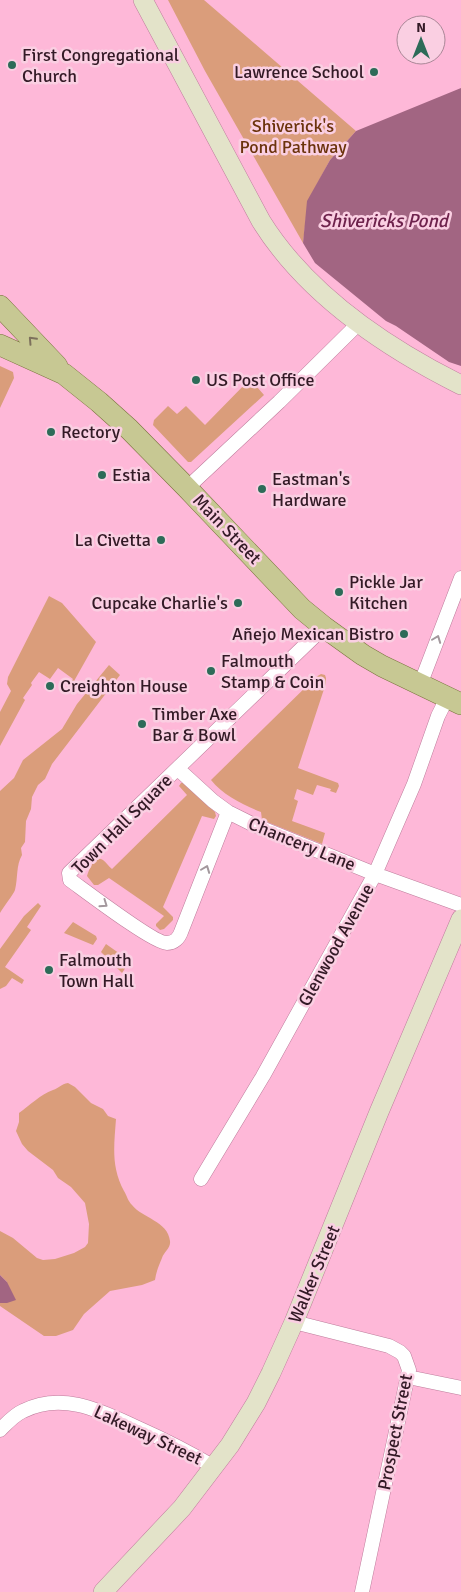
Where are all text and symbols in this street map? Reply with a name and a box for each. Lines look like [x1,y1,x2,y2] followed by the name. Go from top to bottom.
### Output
[396,15,446,65] north arrow
[416,19,426,36] text: N
[22,44,179,87] place label: First Congregational Church
[6,59,18,71] marker: First Congregational Church
[234,61,364,83] place label: Lawrence School
[368,66,380,78] marker: Lawrence School
[239,115,347,158] park label: Shiverick's Pond Pathway
[320,209,450,233] water label: Shivericks Pond
[29,336,38,345] one-way arrow
[206,369,314,391] place label: US Post Office
[190,374,202,386] marker: US Post Office
[61,421,121,443] place label: Rectory
[45,426,57,438] marker: Rectory
[112,464,151,486] place label: Estia
[272,468,350,511] place label: Eastman's Hardware
[96,469,108,481] marker: Estia
[256,483,268,495] marker: Eastman's Hardware
[188,489,266,569] street label: Main Street
[74,529,151,551] place label: La Civetta
[155,534,167,546] marker: La Civetta
[349,571,423,614] place label: Pickle Jar Kitchen
[333,586,345,598] marker: Pickle Jar Kitchen
[92,592,228,614] place label: Cupcake Charlie's
[232,597,244,609] marker: Cupcake Charlie's
[232,623,394,645] place label: Añejo Mexican Bistro
[398,628,410,640] marker: Añejo Mexican Bistro
[432,636,442,644] one-way arrow
[221,650,324,693] place label: Falmouth Stamp & Coin
[205,665,217,677] marker: Falmouth Stamp & Coin
[60,675,188,697] place label: Creighton House
[44,680,56,692] marker: Creighton House
[152,703,237,746] place label: Timber Axe Bar & Bowl
[136,718,148,730] marker: Timber Axe Bar & Bowl
[67,769,177,879] street label: Town Hall Square
[245,813,359,875] street label: Chancery Lane
[200,865,210,874] one-way arrow
[293,880,379,1010] street label: Glenwood Avenue
[98,898,108,907] one-way arrow
[59,949,134,992] place label: Falmouth Town Hall
[43,964,55,976] marker: Falmouth Town Hall
[284,1222,344,1326] street label: Walker Street
[373,1372,417,1492] street label: Prospect Street
[90,1400,206,1470] street label: Lakeway Street

